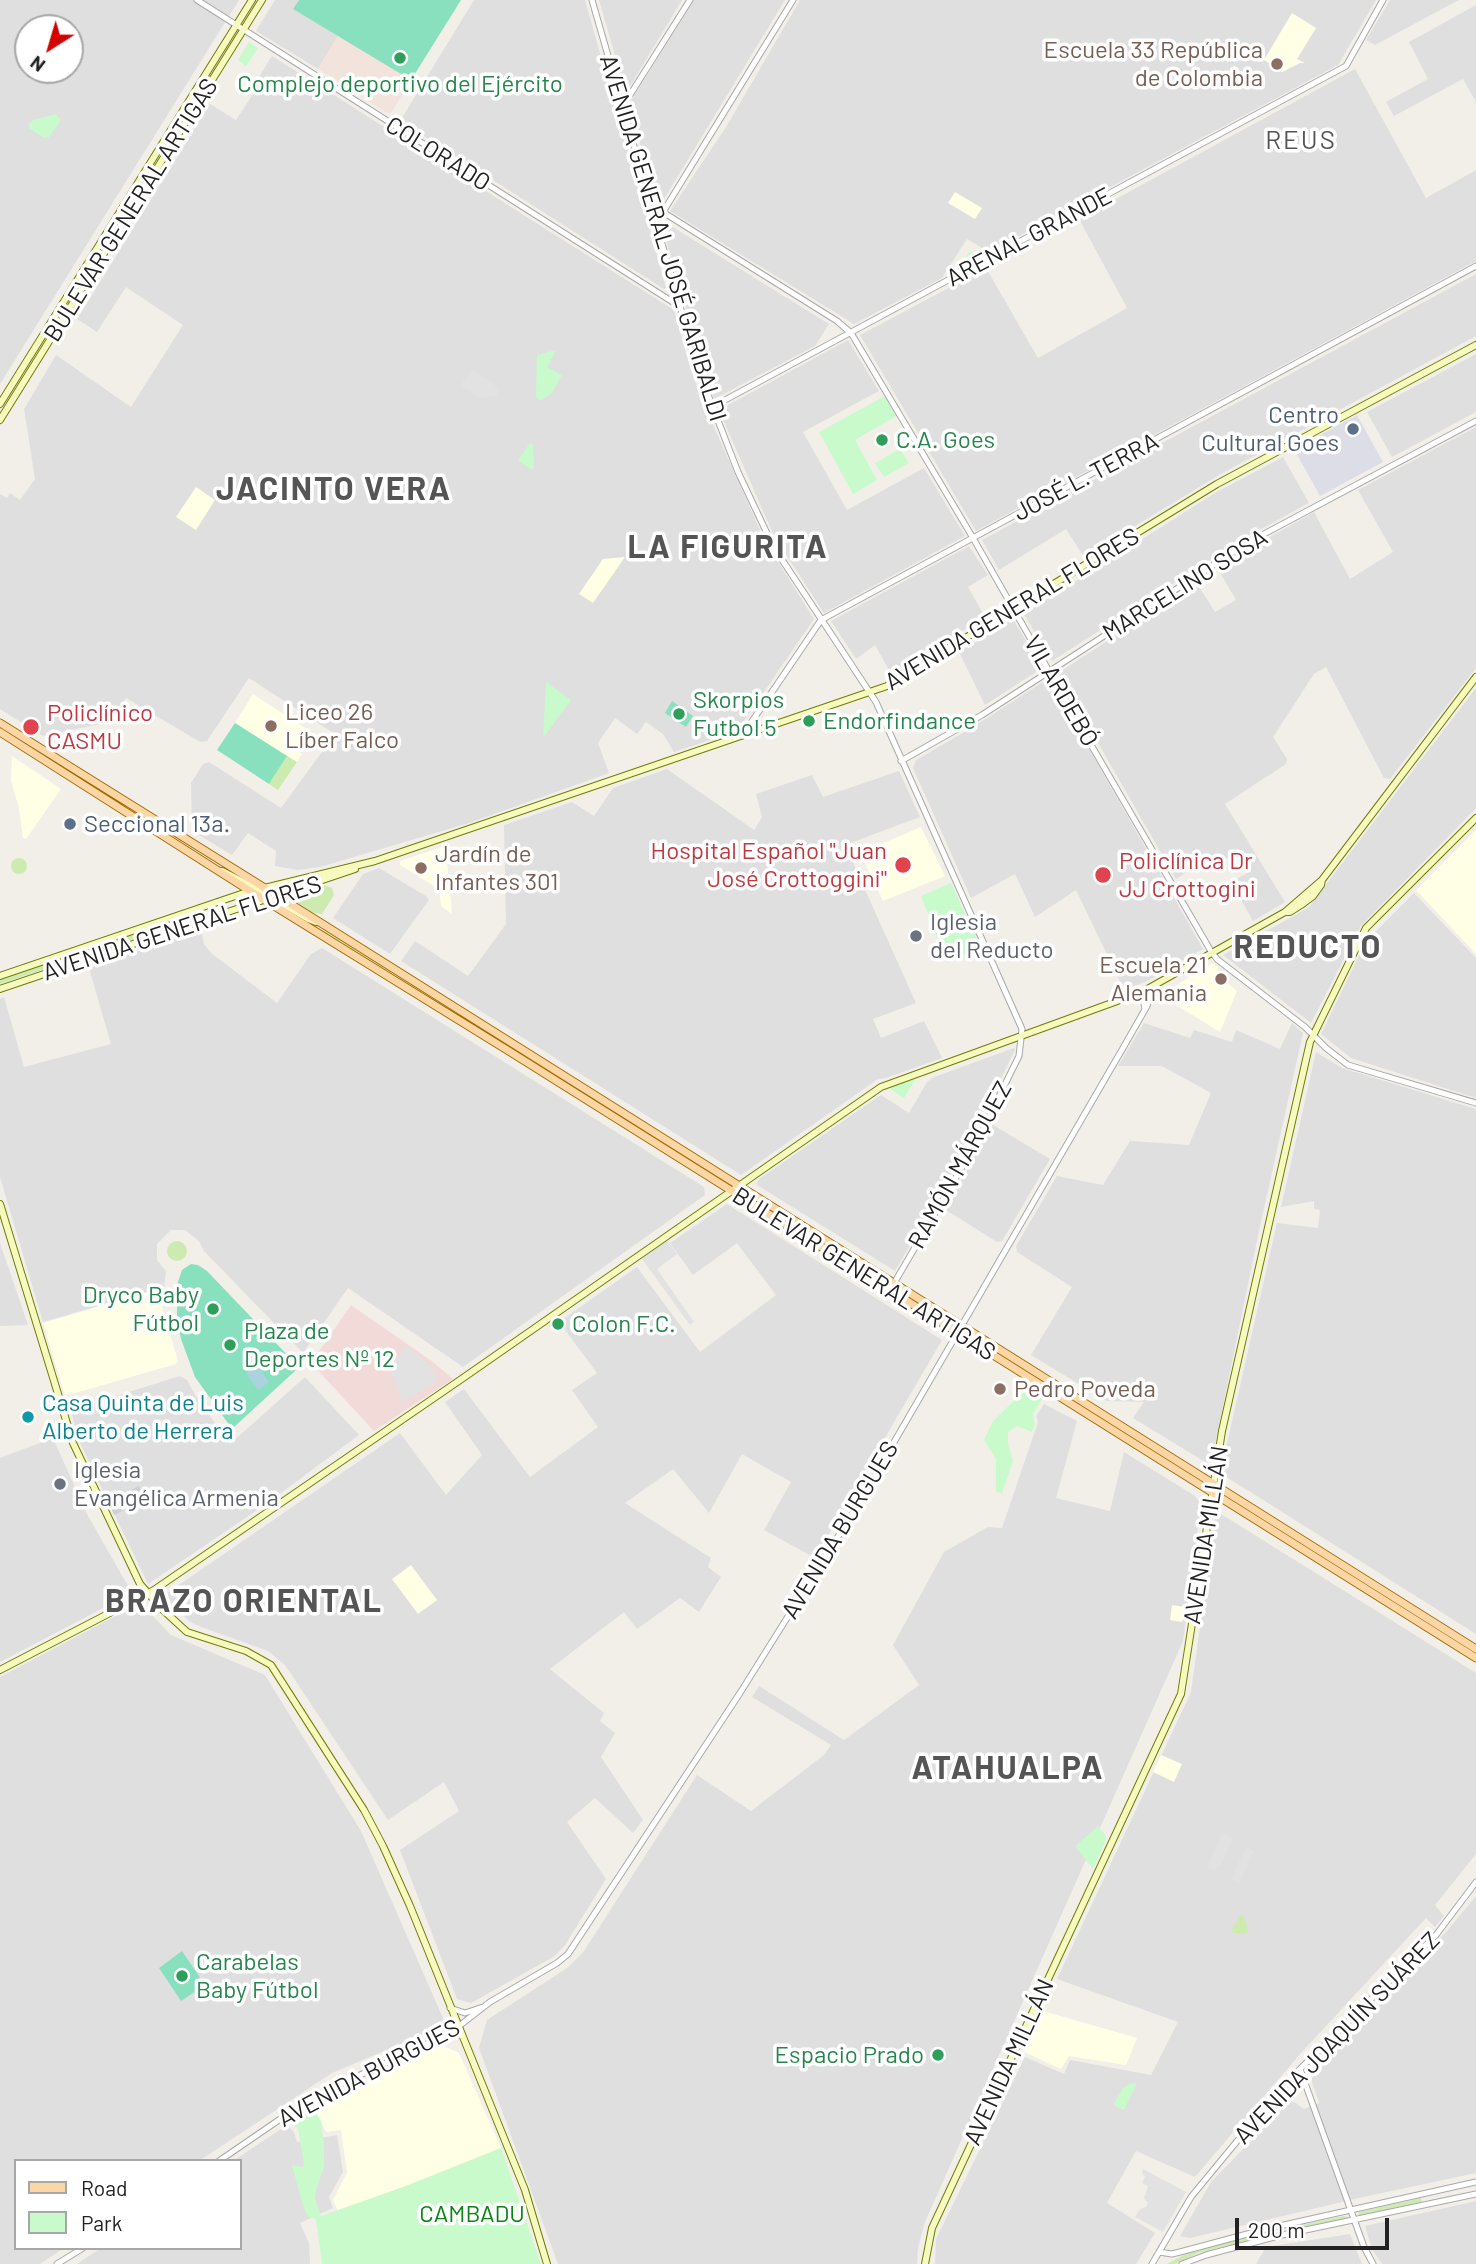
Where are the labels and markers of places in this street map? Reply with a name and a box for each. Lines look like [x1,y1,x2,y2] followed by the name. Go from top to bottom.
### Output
[1044,36,1263,92] place label: Escuela 33 República de Colombia
[392,50,408,66] marker: Complejo deportivo del Ejército
[1269,56,1285,72] marker: Escuela 33 República de Colombia
[237,70,563,98] place label: Complejo deportivo del Ejército
[1201,401,1339,457] place label: Centro Cultural Goes
[1345,421,1361,437] marker: Centro Cultural Goes
[896,426,995,454] place label: C.A. Goes
[874,432,890,448] marker: C.A. Goes
[693,686,784,742] place label: Skorpios Futbol 5
[285,698,399,754] place label: Liceo 26 Líber Falco
[47,699,153,755] place label: Policlínico CASMU
[671,706,687,722] marker: Skorpios Futbol 5
[823,707,976,735] place label: Endorfindance
[801,713,817,729] marker: Endorfindance
[21,717,41,737] marker: Policlínico CASMU
[263,718,279,734] marker: Liceo 26 Líber Falco
[84,810,230,838] place label: Seccional 13a.
[62,816,78,832] marker: Seccional 13a.
[650,837,887,893] place label: Hospital Español "Juan José Crottoggini"
[435,840,558,896] place label: Jardín de Infantes 301
[1119,847,1256,903] place label: Policlínica Dr JJ Crottogini
[893,855,913,875] marker: Hospital Español "Juan José Crottoggini"
[413,860,429,876] marker: Jardín de Infantes 301
[1093,865,1113,885] marker: Policlínica Dr JJ Crottogini
[930,908,1054,964] place label: Iglesia del Reducto
[908,928,924,944] marker: Iglesia del Reducto
[1099,951,1207,1007] place label: Escuela 21 Alemania
[1213,971,1229,987] marker: Escuela 21 Alemania
[83,1281,199,1337] place label: Dryco Baby Fútbol
[205,1301,221,1317] marker: Dryco Baby Fútbol
[572,1310,676,1338] place label: Colon F.C.
[550,1316,566,1332] marker: Colon F.C.
[244,1317,395,1373] place label: Plaza de Deportes Nº 12
[222,1337,238,1353] marker: Plaza de Deportes Nº 12
[1014,1375,1156,1403] place label: Pedro Poveda
[992,1381,1008,1397] marker: Pedro Poveda
[42,1389,244,1445] place label: Casa Quinta de Luis Alberto de Herrera
[20,1409,36,1425] marker: Casa Quinta de Luis Alberto de Herrera
[74,1456,279,1512] place label: Iglesia Evangélica Armenia
[52,1476,68,1492] marker: Iglesia Evangélica Armenia
[196,1948,318,2004] place label: Carabelas Baby Fútbol
[174,1968,190,1984] marker: Carabelas Baby Fútbol
[775,2041,924,2069] place label: Espacio Prado
[930,2047,946,2063] marker: Espacio Prado

